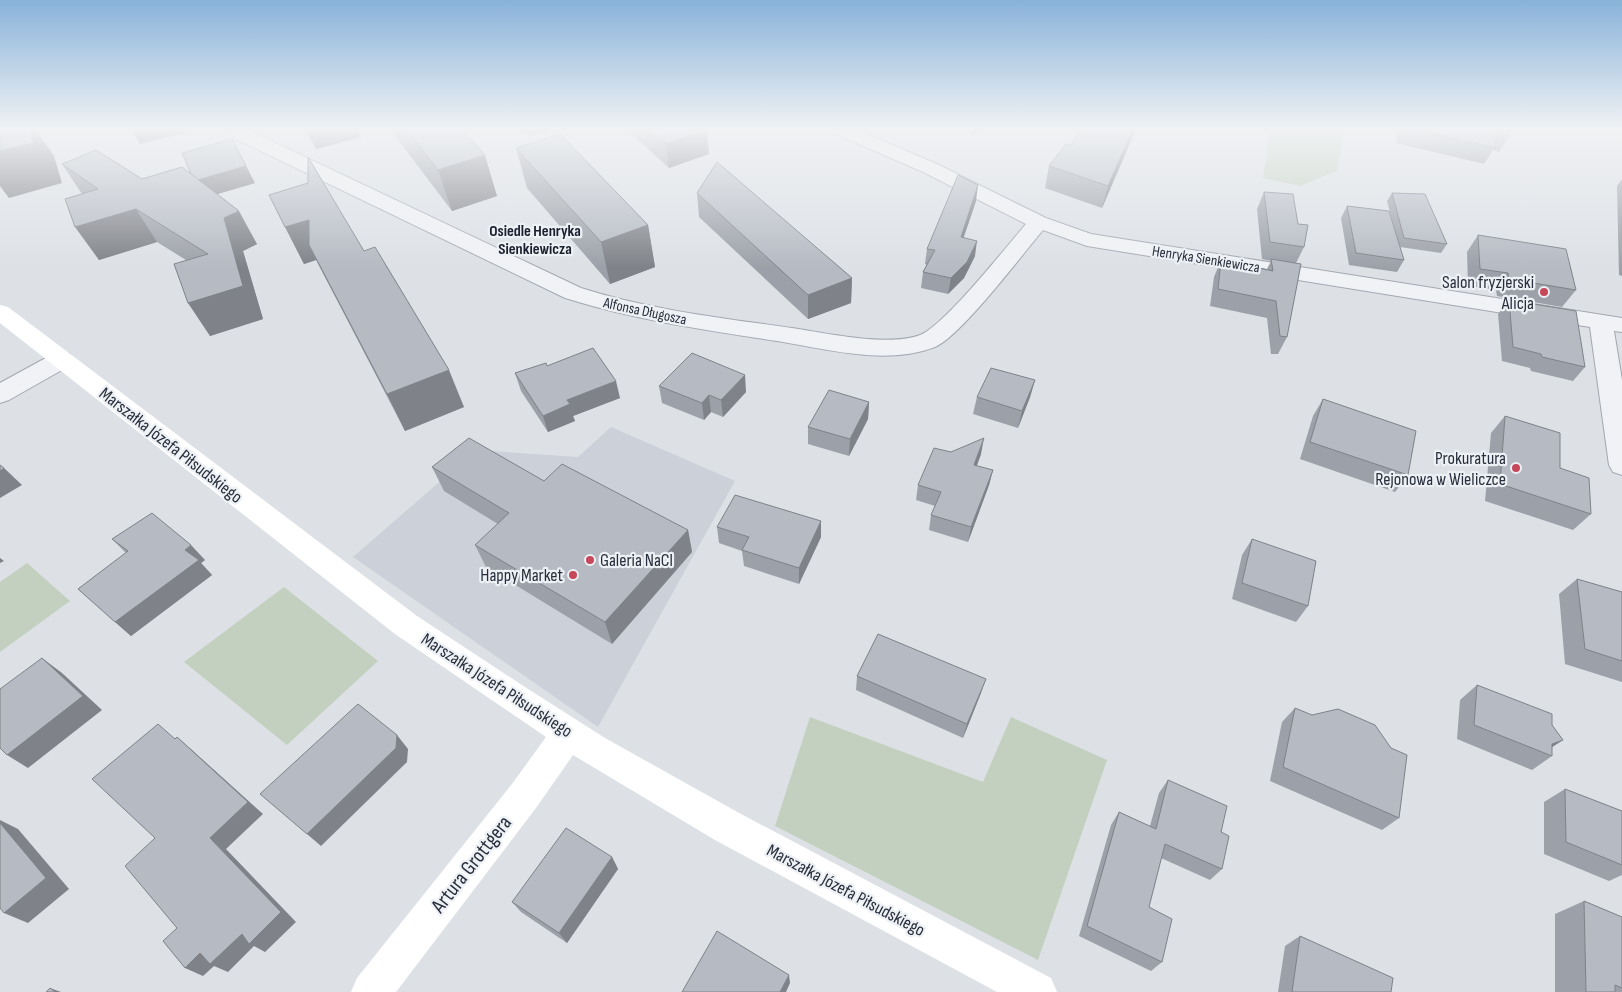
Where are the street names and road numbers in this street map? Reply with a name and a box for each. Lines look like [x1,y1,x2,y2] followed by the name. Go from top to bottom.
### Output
[1151,242,1261,277] street label: Henryka Sienkiewicza
[601,293,688,330] street label: Alfonsa Długosza
[95,383,246,508] street label: Marszałka Józefa Piłsudskiego
[417,629,576,742] street label: Marszałka Józefa Piłsudskiego
[425,811,517,919] street label: Artura Grottgera
[763,840,928,941] street label: Marszałka Józefa Piłsudskiego

